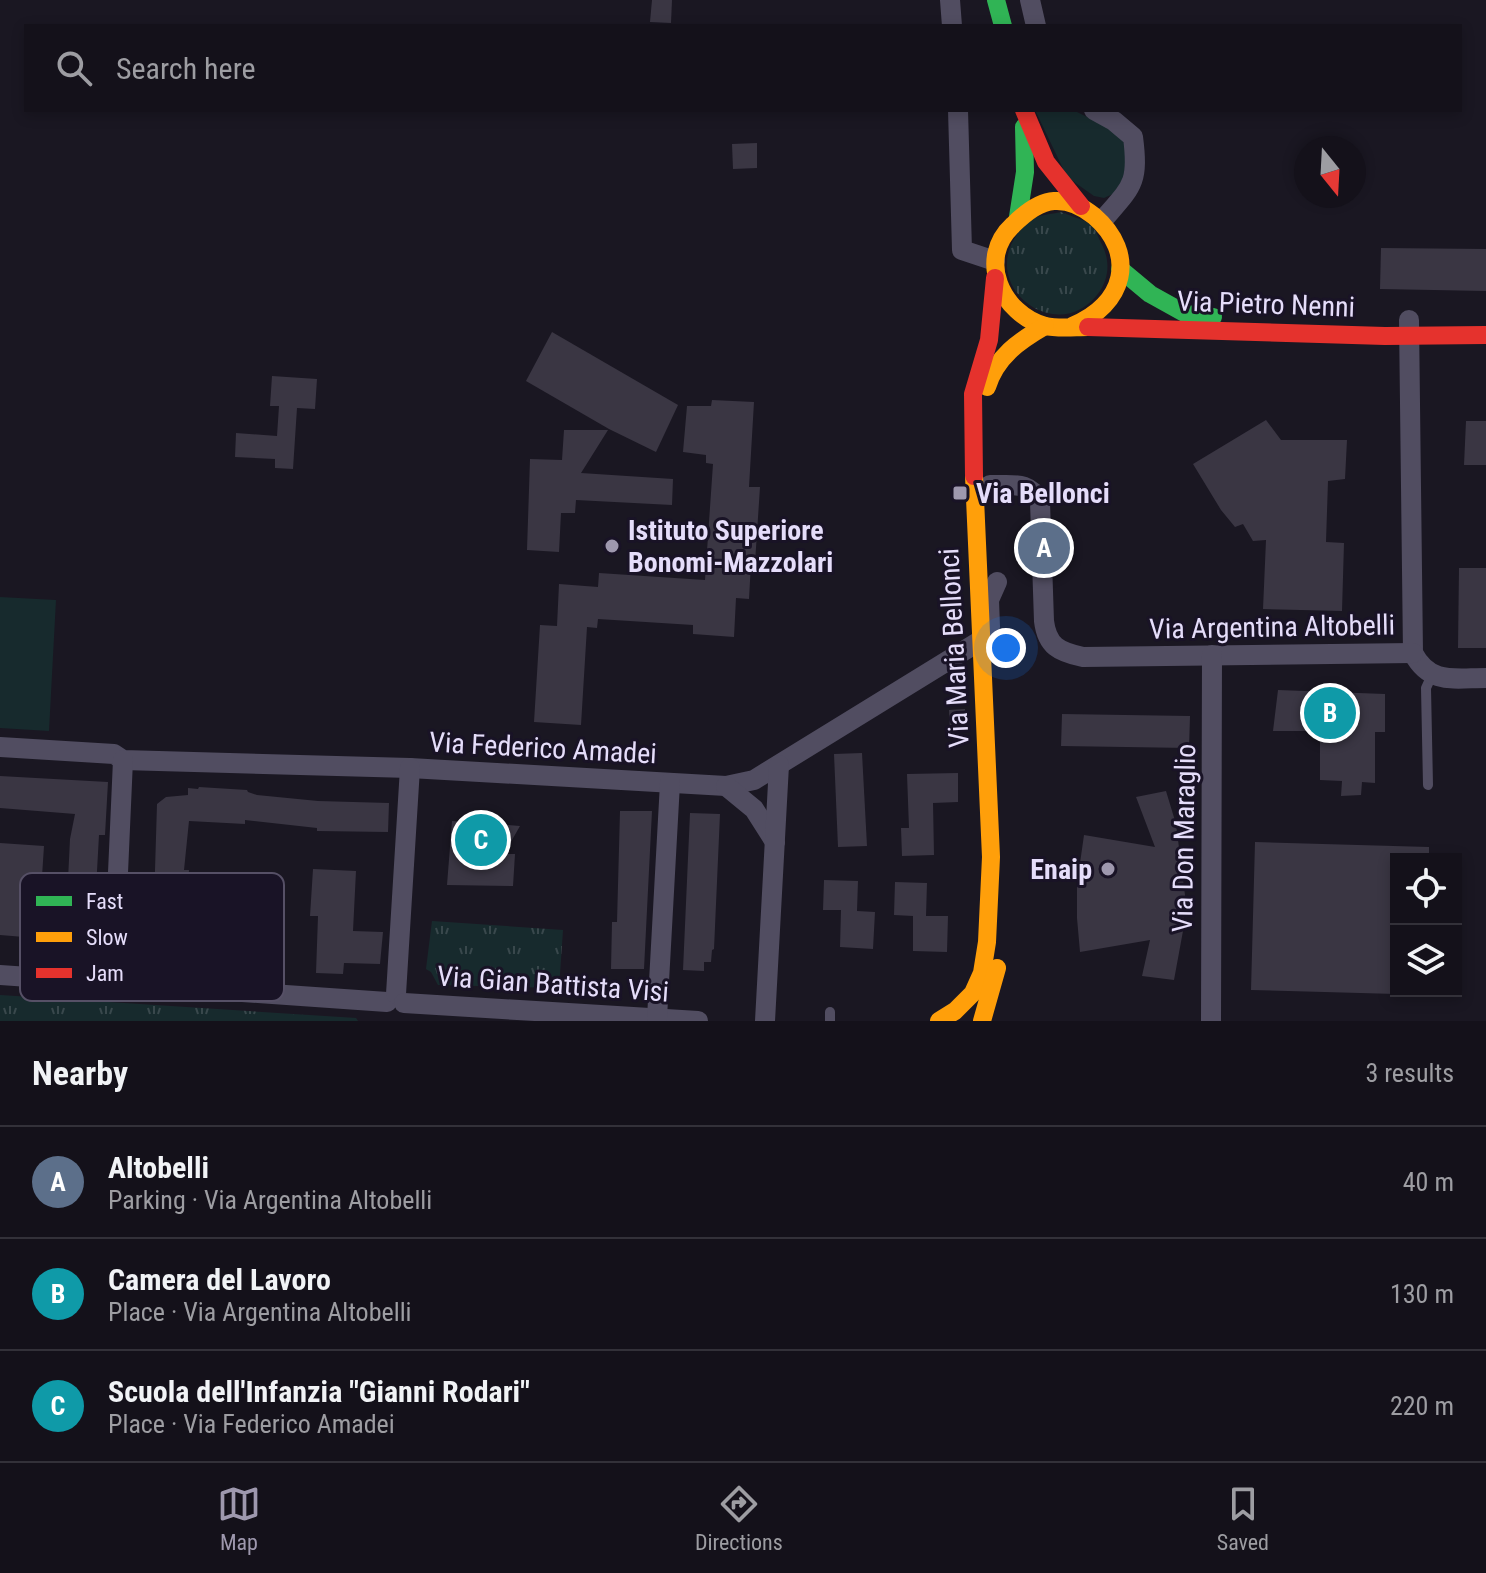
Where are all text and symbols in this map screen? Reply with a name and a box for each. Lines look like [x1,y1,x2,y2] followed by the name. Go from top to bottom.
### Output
[24,24,1462,112] search box
[52,46,96,90] icon: search
[116,51,256,86] text: Search here
[1294,136,1366,208] north arrow
[1176,284,1356,324] street label: Via Pietro Nenni
[976,477,1110,510] place label: Via Bellonci
[951,484,969,502] marker: Via Bellonci
[628,514,833,579] place label: Istituto Superiore Bonomi-Mazzolari
[1018,518,1070,578] pin: A
[603,537,621,555] marker: Istituto Superiore Bonomi-Mazzolari
[932,547,976,749] street label: Via Maria Bellonci
[1149,608,1395,646] street label: Via Argentina Altobelli
[986,628,1026,668] your location
[1304,683,1356,743] pin: B
[428,726,658,770] street label: Via Federico Amadei
[1166,743,1202,933] street label: Via Don Maraglio
[455,810,507,870] pin: C
[1030,853,1092,886] place label: Enaip
[1390,853,1462,997] map controls
[1390,853,1462,925] button: locate
[1099,860,1117,878] marker: Enaip
[20,873,284,1001] legend
[86,889,123,914] text: Fast
[86,925,128,950] text: Slow
[1390,925,1462,997] button: layers
[436,959,670,1009] street label: Via Gian Battista Visi
[86,961,124,986] text: Jam
[32,1053,128,1093] text: Nearby
[1365,1058,1454,1088] text: 3 results
[108,1150,209,1185] text: Altobelli
[50,1167,66,1197] text: A
[1403,1167,1454,1197] text: 40 m
[108,1185,432,1215] text: Parking · Via Argentina Altobelli
[108,1262,331,1297] text: Camera del Lavoro
[51,1279,65,1309] text: B
[1390,1279,1454,1309] text: 130 m
[108,1297,412,1327] text: Place · Via Argentina Altobelli
[108,1374,530,1409] text: Scuola dell'Infanzia "Gianni Rodari"
[51,1391,65,1421] text: C
[1390,1391,1454,1421] text: 220 m
[108,1409,395,1439] text: Place · Via Federico Amadei
[217,1482,261,1555] tab: Map
[695,1482,783,1555] tab: Directions
[1217,1482,1269,1555] tab: Saved

